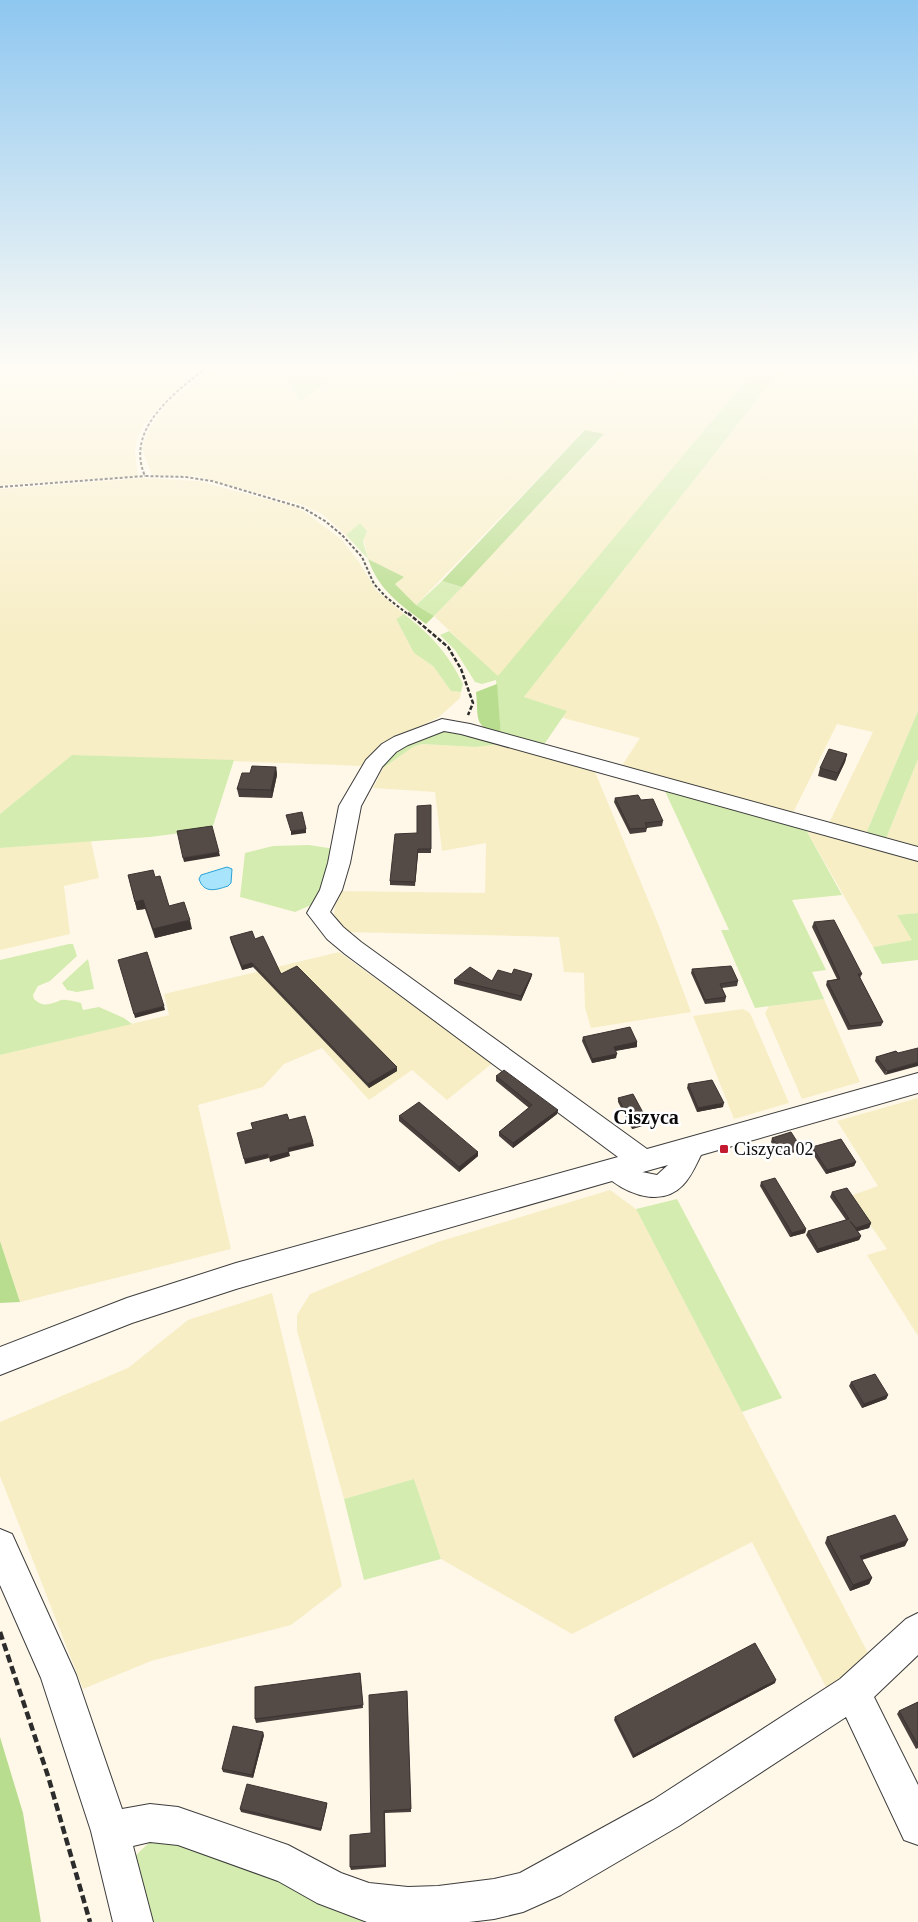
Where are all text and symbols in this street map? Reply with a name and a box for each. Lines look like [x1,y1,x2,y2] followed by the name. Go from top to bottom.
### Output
[613,1106,679,1129] district label: Ciszyca
[734,1139,813,1159] place label: Ciszyca 02
[718,1143,730,1155] marker: Ciszyca 02

